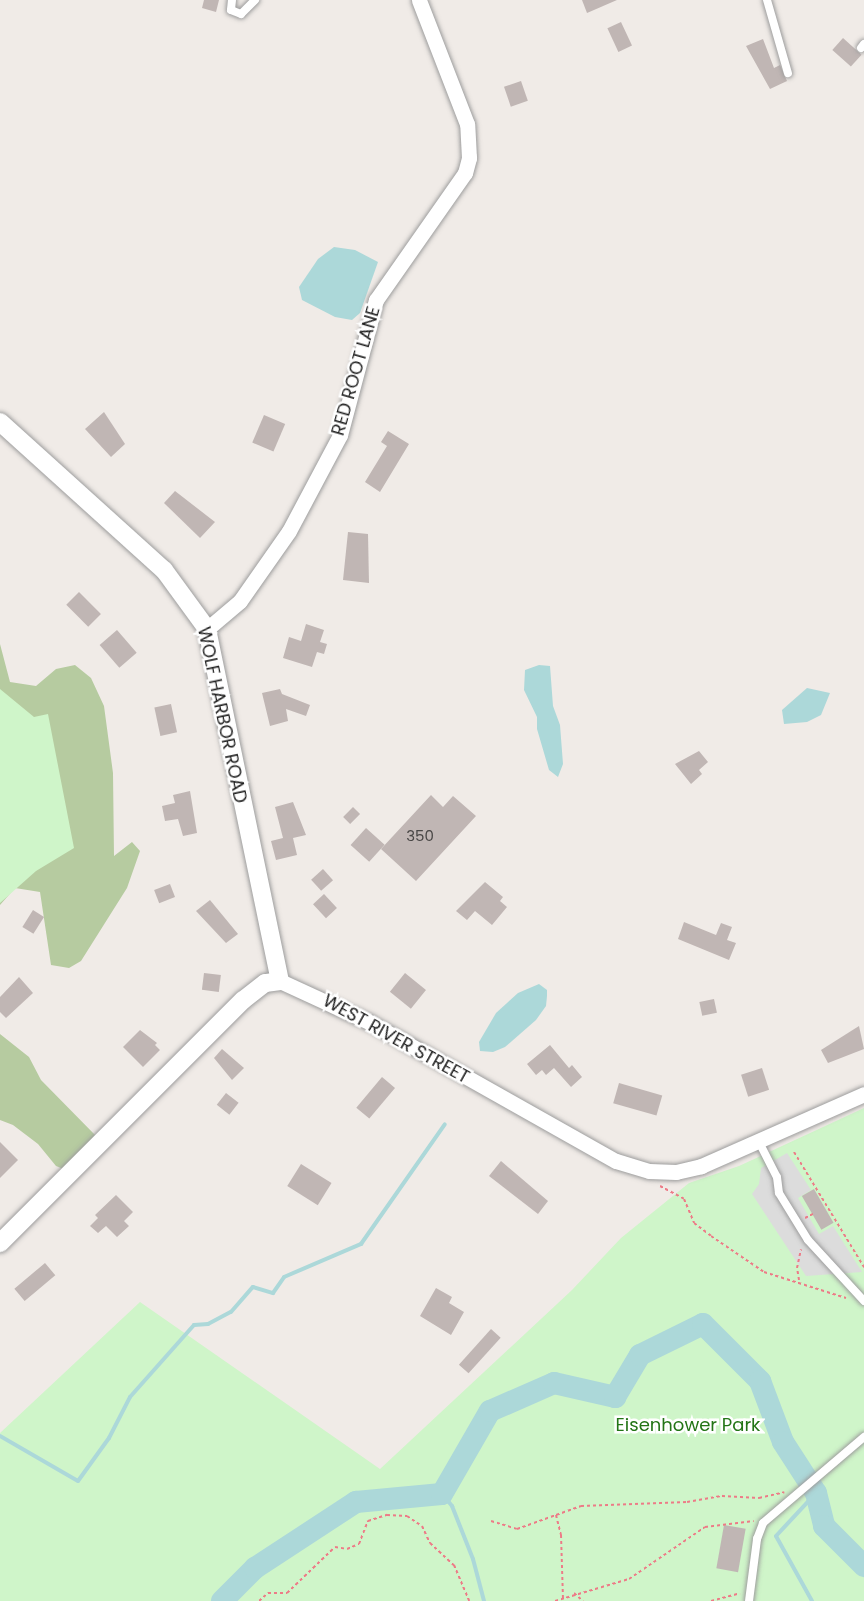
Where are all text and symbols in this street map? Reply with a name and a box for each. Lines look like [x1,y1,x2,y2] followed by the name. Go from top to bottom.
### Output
[327,304,385,438] street label: RED ROOT LANE
[193,625,251,805] street label: WOLF HARBOR ROAD
[406,827,434,845] house number: 350
[319,990,473,1088] street label: WEST RIVER STREET
[616,1414,760,1436] park label: Eisenhower Park

